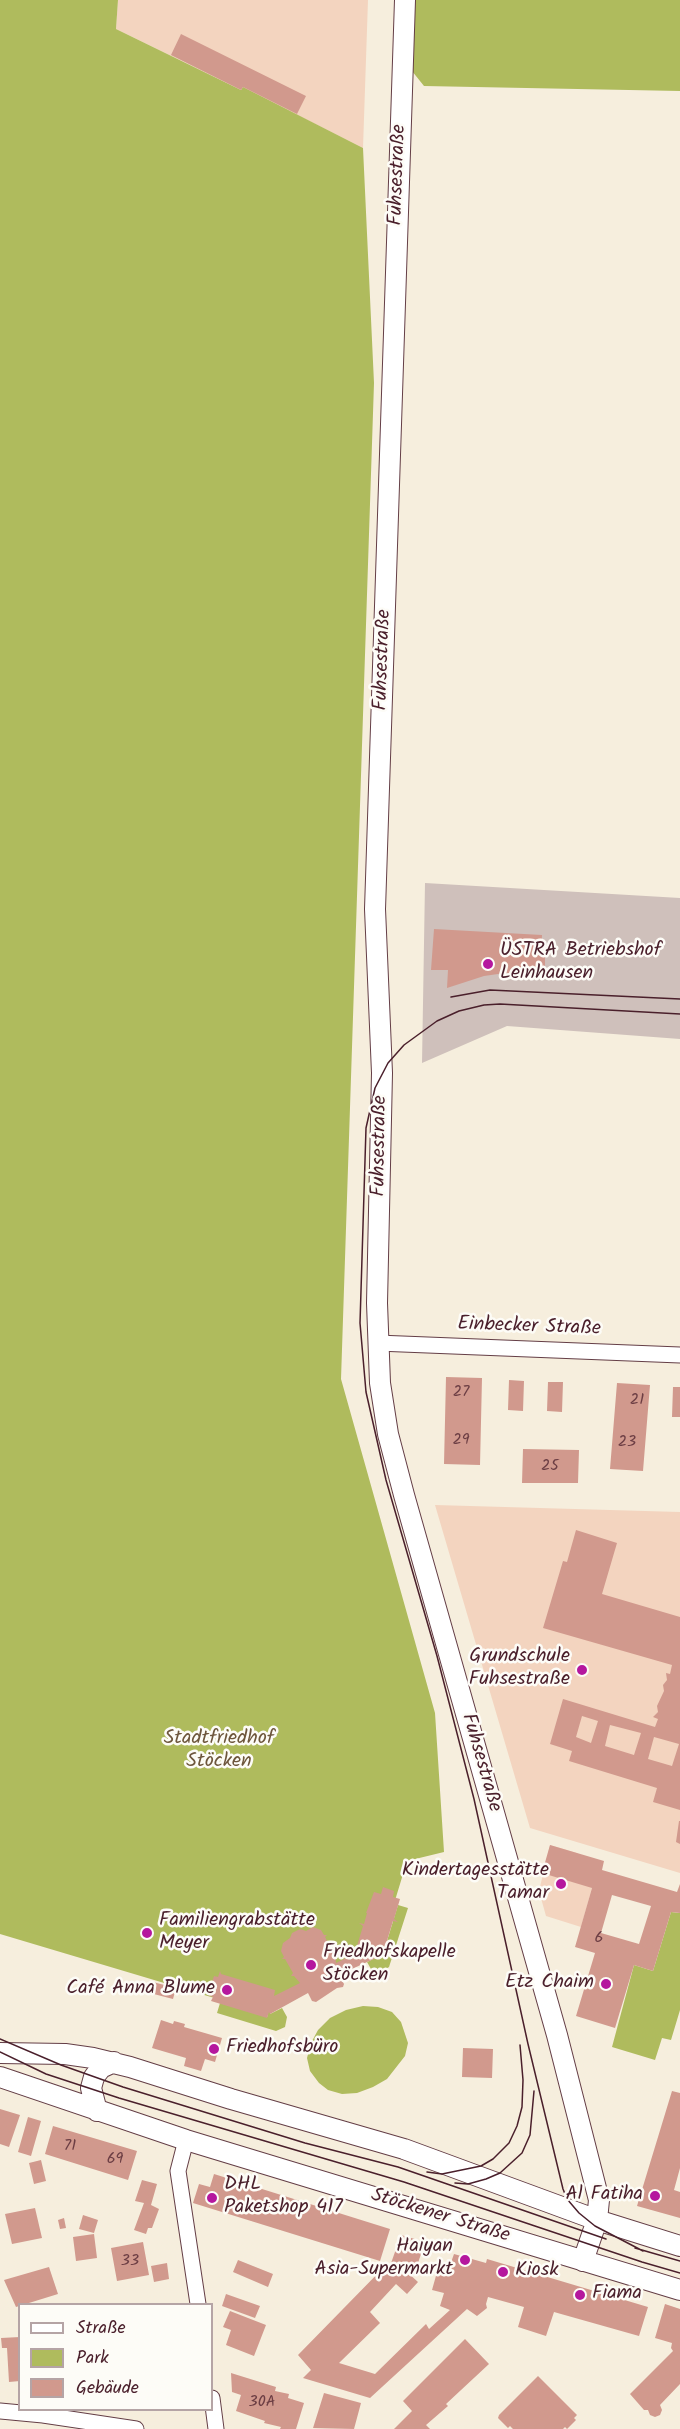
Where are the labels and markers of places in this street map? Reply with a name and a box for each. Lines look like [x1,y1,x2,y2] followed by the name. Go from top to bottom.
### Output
[500,940,661,987] place label: ÜSTRA Betriebshof Leinhausen
[481,957,495,971] marker: ÜSTRA Betriebshof Leinhausen
[469,1646,570,1693] place label: Grundschule Fuhsestraße
[575,1663,589,1677] marker: Grundschule Fuhsestraße
[402,1860,549,1907] place label: Kindertagesstätte Tamar
[554,1877,568,1891] marker: Kindertagesstätte Tamar
[159,1910,315,1957] place label: Familiengrabstätte Meyer
[140,1926,154,1940] marker: Familiengrabstätte Meyer
[323,1942,456,1989] place label: Friedhofskapelle Stöcken
[304,1958,318,1972] marker: Friedhofskapelle Stöcken
[505,1972,594,1996] place label: Etz Chaim
[599,1977,613,1991] marker: Etz Chaim
[66,1978,215,2002] place label: Café Anna Blume
[220,1983,234,1997] marker: Café Anna Blume
[226,2037,338,2061] place label: Friedhofsbüro
[207,2042,221,2056] marker: Friedhofsbüro
[224,2174,343,2221] place label: DHL Paketshop 417
[565,2184,643,2208] place label: Al Fatiha
[648,2189,662,2203] marker: Al Fatiha
[205,2191,219,2205] marker: DHL Paketshop 417
[315,2236,453,2283] place label: Haiyan Asia-Supermarkt
[458,2253,472,2267] marker: Haiyan Asia-Supermarkt
[515,2260,559,2284] place label: Kiosk
[496,2265,510,2279] marker: Kiosk
[592,2283,642,2307] place label: Fiama
[573,2288,587,2302] marker: Fiama

